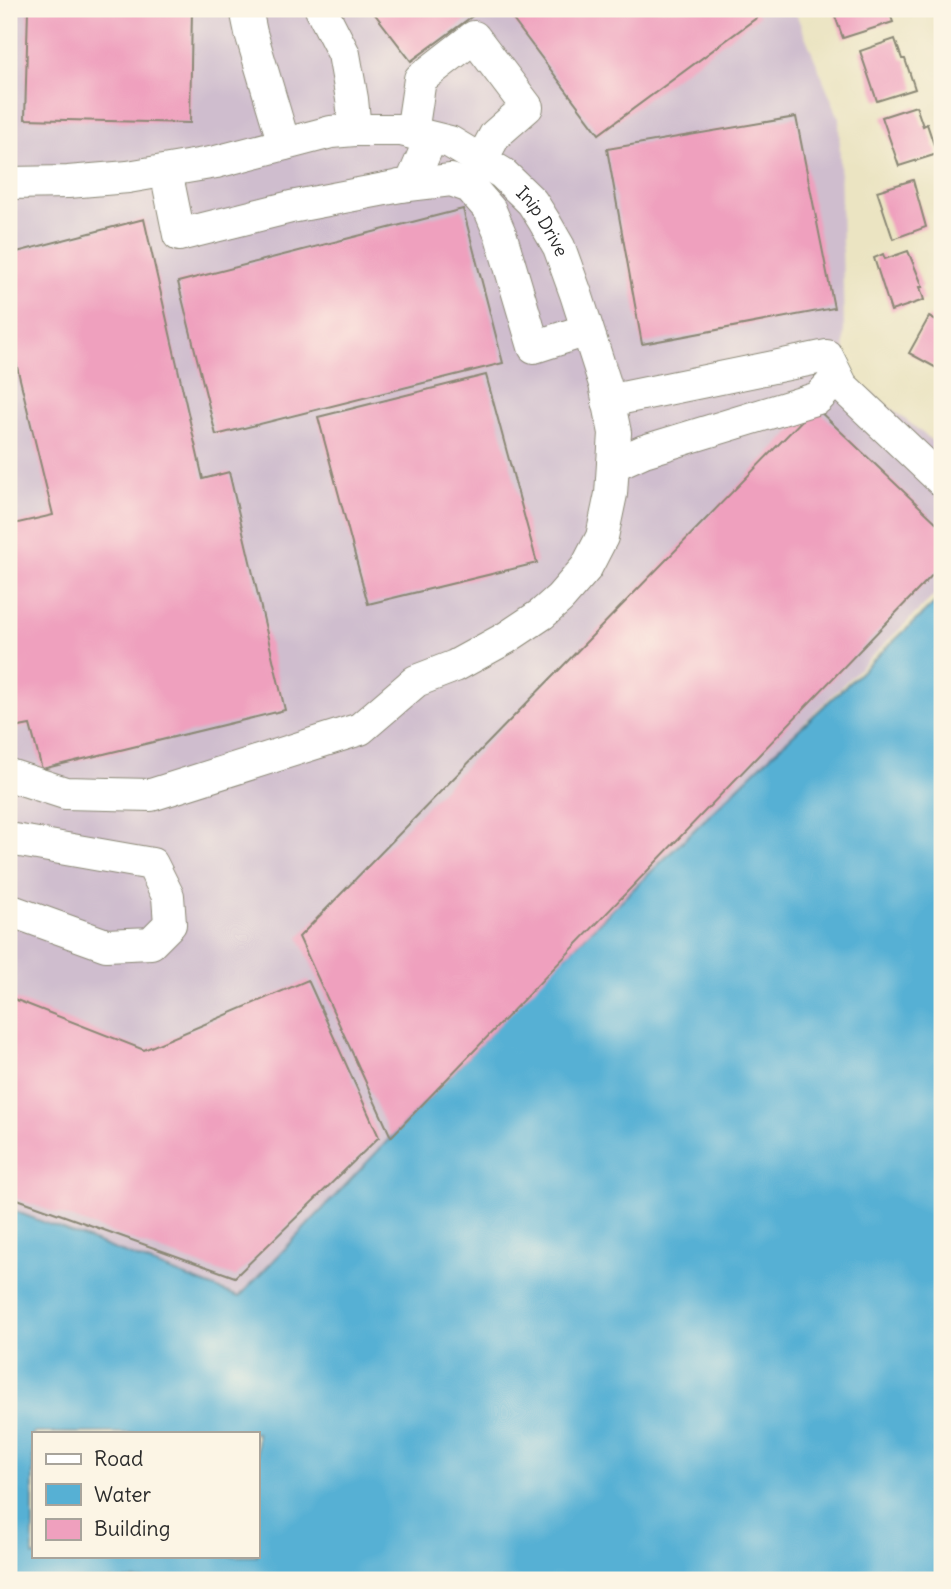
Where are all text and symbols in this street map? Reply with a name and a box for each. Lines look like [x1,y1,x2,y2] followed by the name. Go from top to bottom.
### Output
[512,181,573,259] street label: Inip Drive
[32,1432,259,1558] legend
[94,1445,143,1472] text: Road
[94,1481,152,1508] text: Water
[94,1515,170,1542] text: Building

